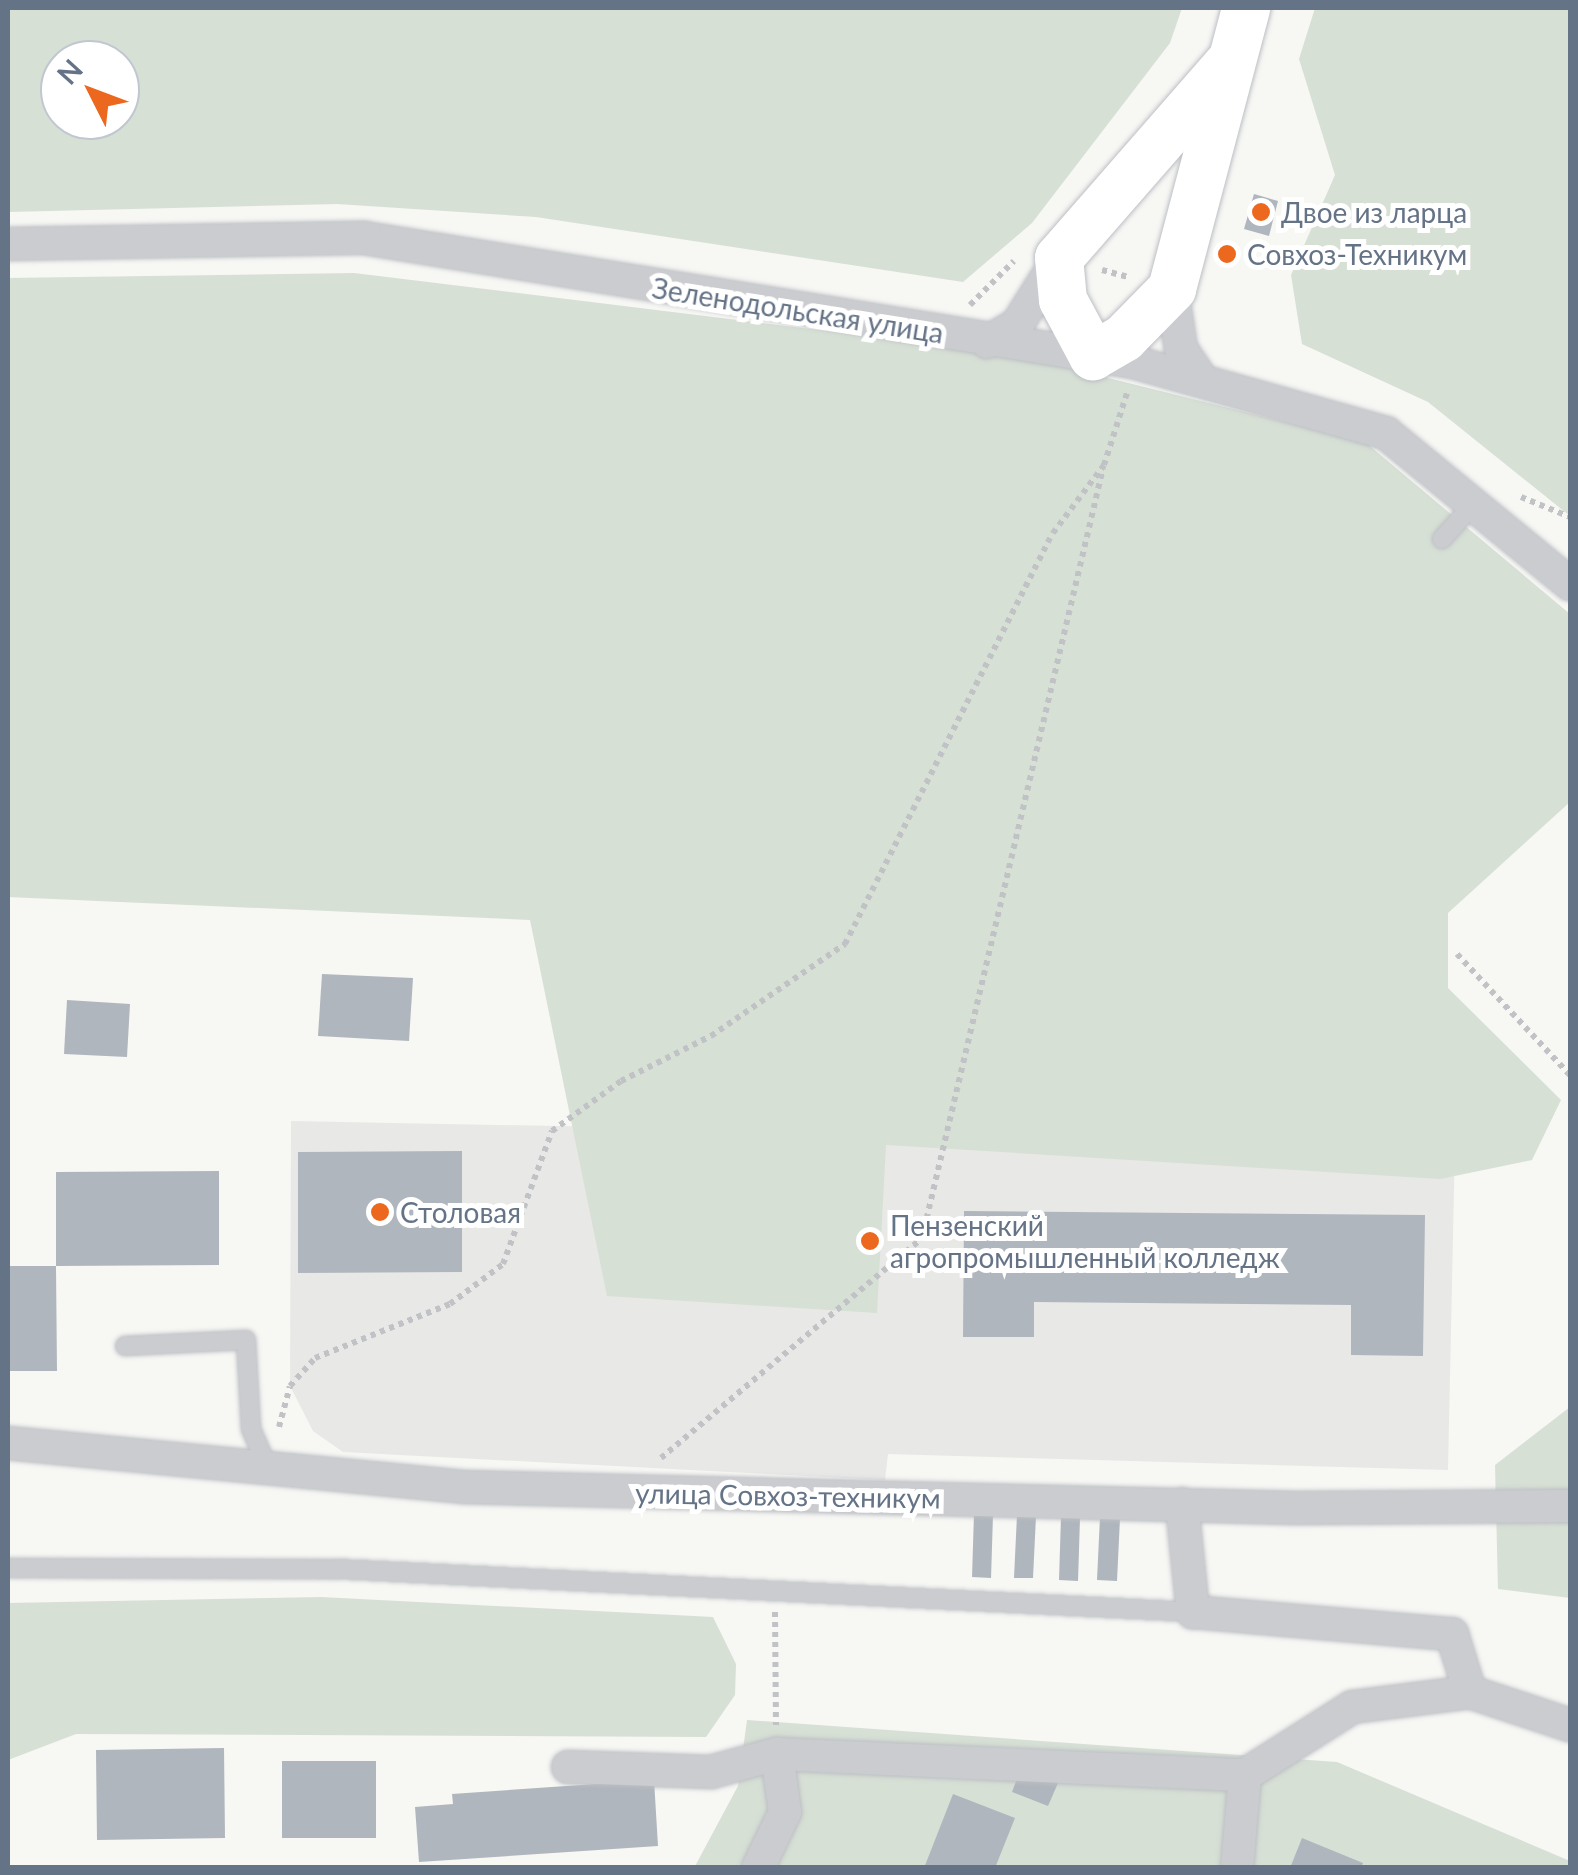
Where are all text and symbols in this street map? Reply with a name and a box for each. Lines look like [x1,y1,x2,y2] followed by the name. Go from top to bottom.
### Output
[40,40,140,140] north arrow
[49,52,89,91] text: N
[1281,195,1467,229] place label: Двое из ларца
[1250,201,1272,223] marker: Двое из ларца
[1247,237,1467,271] place label: Совхоз-Техникум
[1216,243,1238,265] marker: Совхоз-Техникум
[650,270,946,350] street label: Зеленодольская улица
[400,1195,521,1229] place label: Столовая
[369,1201,391,1223] marker: Столовая
[890,1208,1280,1274] place label: Пензенский агропромышленный колледж
[859,1230,881,1252] marker: Пензенский агропромышленный колледж
[635,1476,941,1514] street label: улица Совхоз-техникум

